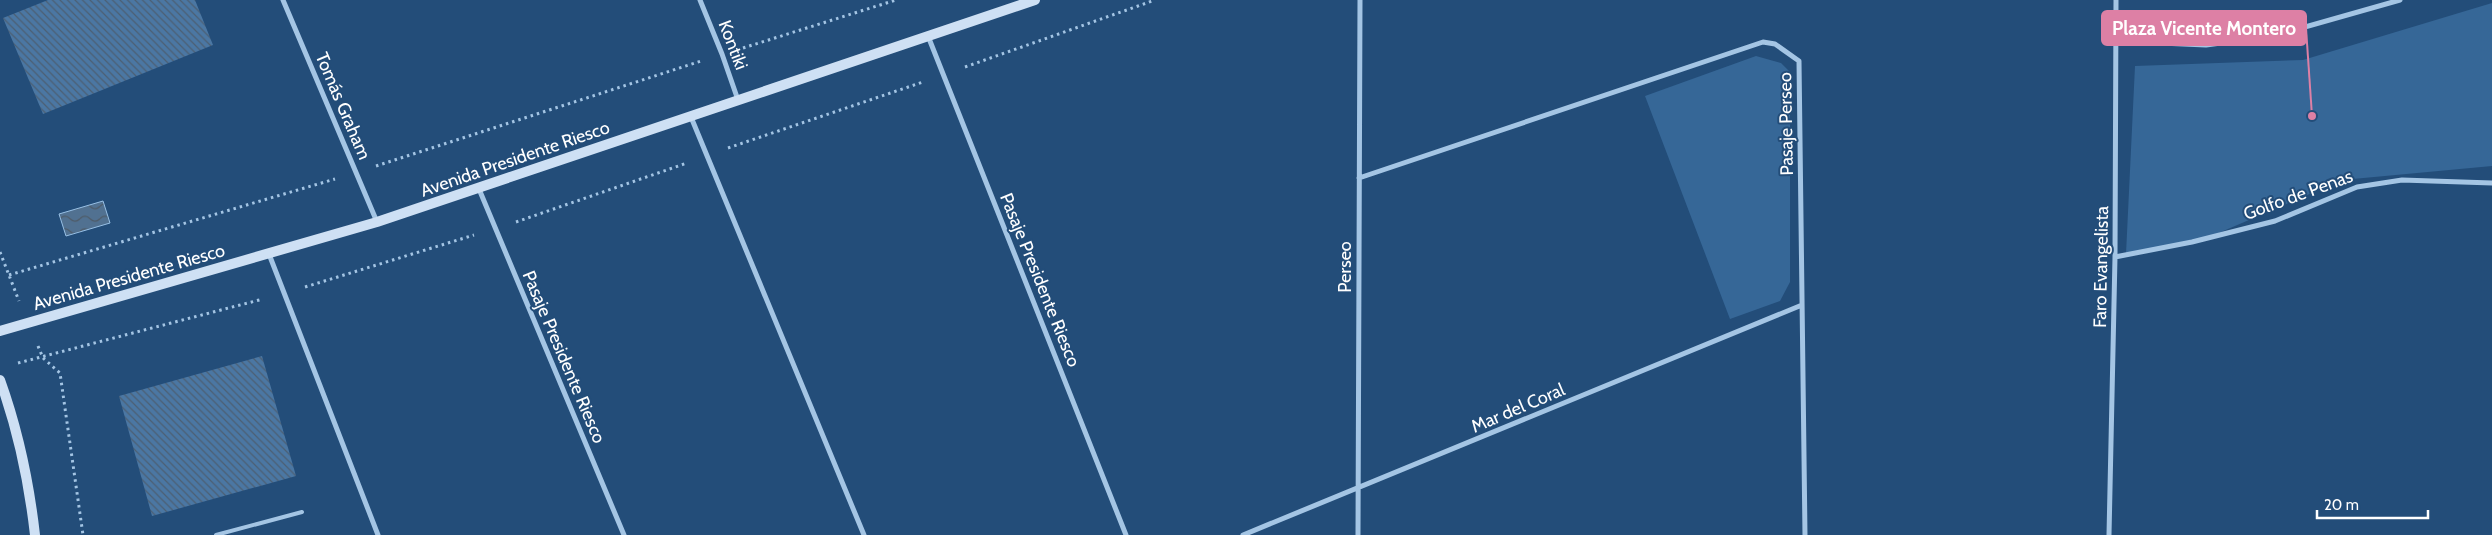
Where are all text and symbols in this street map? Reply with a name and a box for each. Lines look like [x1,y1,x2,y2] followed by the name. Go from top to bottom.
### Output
[2102,11,2306,45] callout: Plaza Vicente Montero
[714,17,752,73] street label: Kontiki
[2112,17,2296,40] text: Plaza Vicente Montero
[311,49,375,163] street label: Tomás Graham
[1774,72,1798,176] street label: Pasaje Perseo
[418,116,613,202] street label: Avenida Presidente Riesco
[2240,165,2356,225] street label: Golfo de Penas
[995,190,1085,370] street label: Pasaje Presidente Riesco
[2089,205,2113,328] street label: Faro Evangelista
[31,239,228,315] street label: Avenida Presidente Riesco
[1334,241,1356,293] street label: Perseo
[518,267,610,447] street label: Pasaje Presidente Riesco
[1468,378,1569,438] street label: Mar del Coral
[2317,488,2428,520] scale bar
[2324,496,2359,514] text: 20 m

